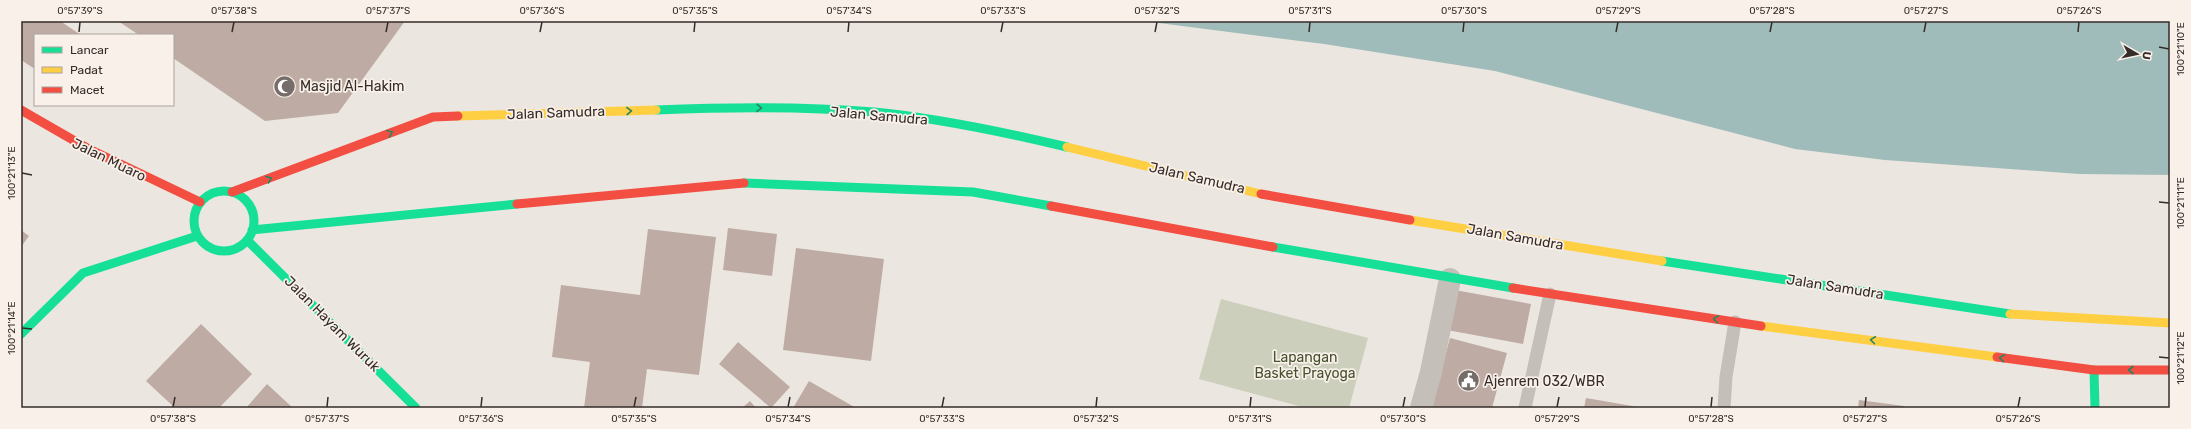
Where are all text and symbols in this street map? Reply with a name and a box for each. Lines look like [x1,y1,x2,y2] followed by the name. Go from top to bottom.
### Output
[57,5,103,17] text: 0°57'39"S
[211,5,257,17] text: 0°57'38"S
[366,5,410,17] text: 0°57'37"S
[519,5,565,17] text: 0°57'36"S
[672,5,718,17] text: 0°57'35"S
[826,5,872,17] text: 0°57'34"S
[980,5,1026,17] text: 0°57'33"S
[1134,5,1180,17] text: 0°57'32"S
[1288,5,1332,17] text: 0°57'31"S
[1441,5,1487,17] text: 0°57'30"S
[1595,5,1641,17] text: 0°57'29"S
[1749,5,1795,17] text: 0°57'28"S
[1904,5,1948,17] text: 0°57'27"S
[2057,5,2101,17] text: 0°57'26"S
[2175,22,2187,76] text: 100°21'10"E
[34,34,174,106] legend
[2117,34,2157,74] north arrow
[70,43,109,57] text: Lancar
[2139,51,2153,60] text: U
[70,63,103,77] text: Padat
[272,73,298,99] mosque icon: Masjid Al-Hakim
[300,78,405,95] place label: Masjid Al-Hakim
[70,83,104,97] text: Macet
[507,103,605,123] street label: Jalan Samudra
[829,103,929,129] street label: Jalan Samudra
[756,104,762,112] one-way arrow
[626,106,632,115] one-way arrow
[387,129,394,137] one-way arrow
[69,135,149,185] street label: Jalan Muaro
[6,146,18,200] text: 100°21'13"E
[1147,159,1247,197] street label: Jalan Samudra
[265,175,272,183] one-way arrow
[2175,177,2187,229] text: 100°21'11"E
[1465,220,1565,254] street label: Jalan Samudra
[1785,271,1885,303] street label: Jalan Samudra
[281,273,384,376] street label: Jalan Hayam Wuruk
[6,301,18,355] text: 100°21'14"E
[1713,315,1720,324] one-way arrow
[2175,331,2187,385] text: 100°21'12"E
[1870,336,1876,345] one-way arrow
[1254,349,1356,382] park label: Lapangan Basket Prayoga
[1999,354,2005,363] one-way arrow
[2128,366,2134,374] one-way arrow
[1456,368,1482,394] public building icon: Ajenrem 032/WBR
[1484,373,1605,390] place label: Ajenrem 032/WBR
[150,413,196,425] text: 0°57'38"S
[305,413,349,425] text: 0°57'37"S
[458,413,504,425] text: 0°57'36"S
[611,413,657,425] text: 0°57'35"S
[765,413,811,425] text: 0°57'34"S
[919,413,965,425] text: 0°57'33"S
[1073,413,1119,425] text: 0°57'32"S
[1228,413,1272,425] text: 0°57'31"S
[1380,413,1426,425] text: 0°57'30"S
[1534,413,1580,425] text: 0°57'29"S
[1688,413,1734,425] text: 0°57'28"S
[1843,413,1887,425] text: 0°57'27"S
[1996,413,2040,425] text: 0°57'26"S

